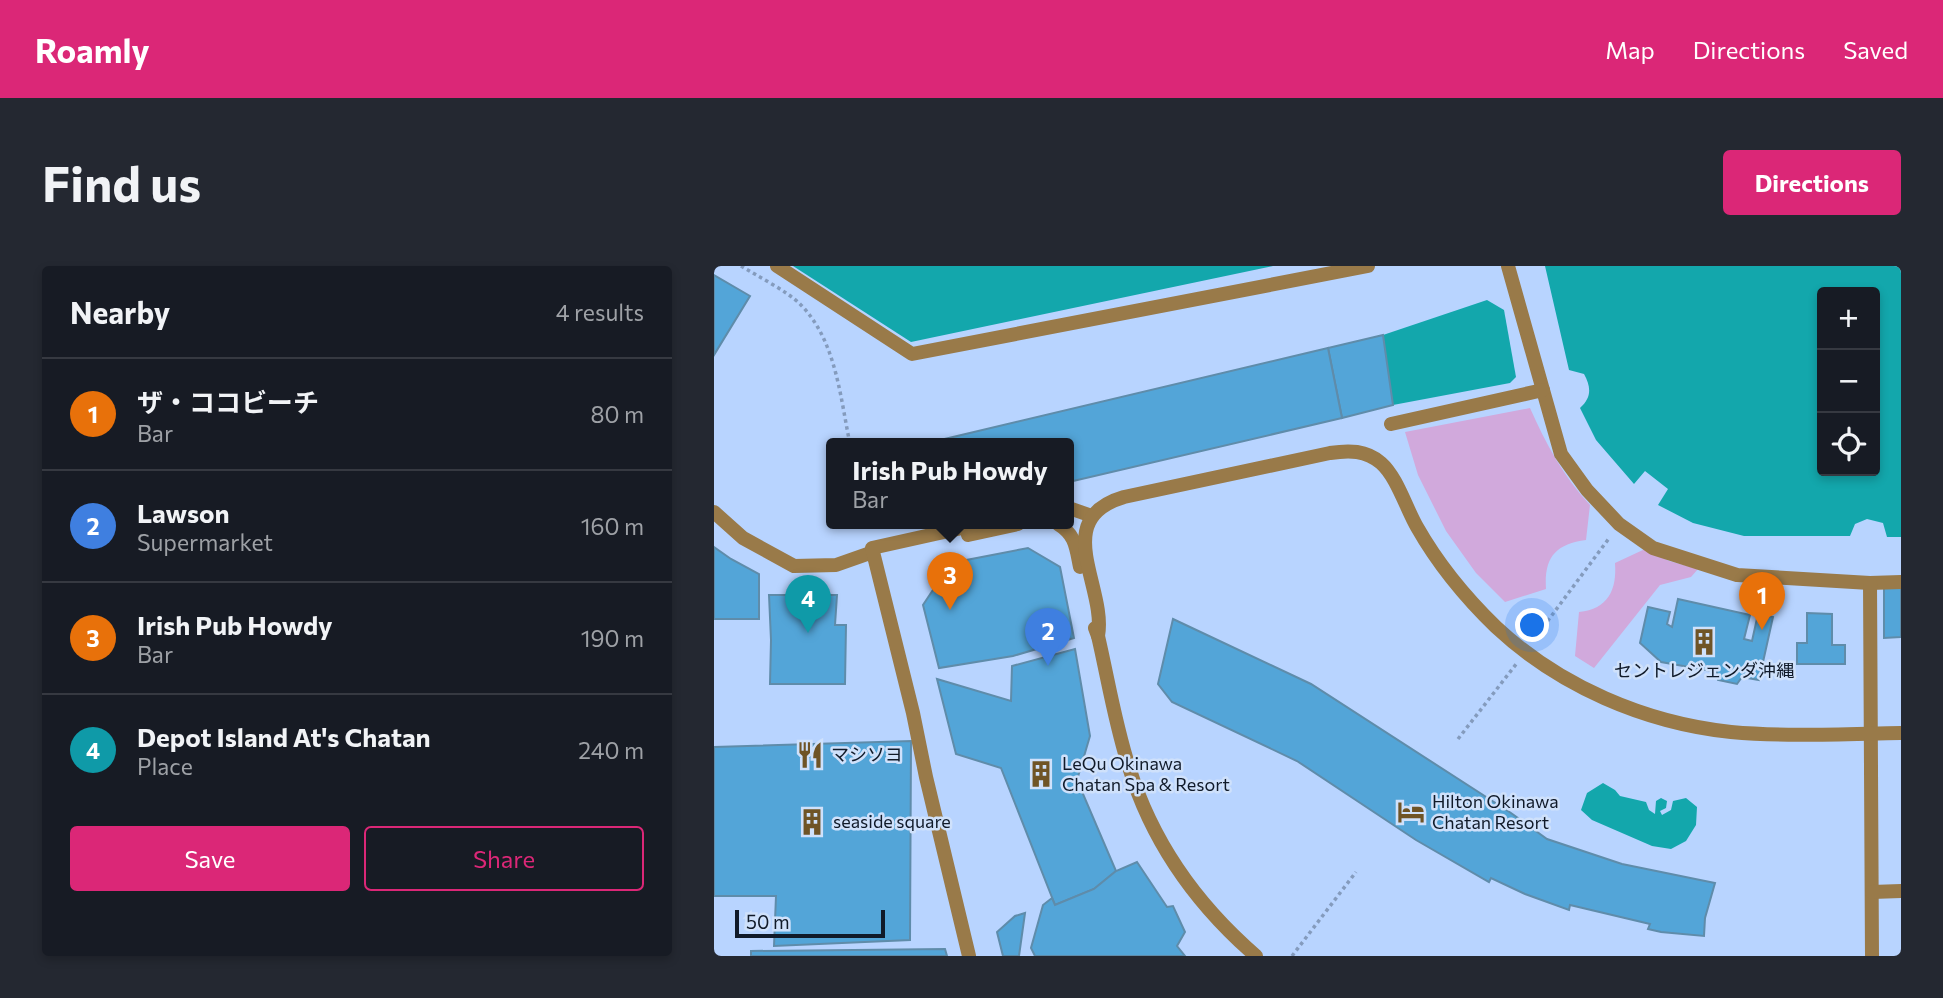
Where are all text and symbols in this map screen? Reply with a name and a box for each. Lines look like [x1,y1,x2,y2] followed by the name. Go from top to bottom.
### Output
[35,29,150,70] text: Roamly
[1605,35,1655,64] text: Map
[1693,35,1805,64] text: Directions
[1843,35,1908,64] text: Saved
[1723,150,1901,215] button: Directions
[42,152,201,212] text: Find us
[1817,287,1880,476] map controls
[1817,287,1880,350] button: +
[70,293,170,330] text: Nearby
[556,298,644,326] text: 4 results
[1817,350,1880,413] button: −
[137,386,319,417] text: ザ・ココビーチ
[88,400,98,428] text: 1
[591,400,644,428] text: 80 m
[1817,413,1880,476] button: locate
[137,419,173,447] text: Bar
[826,438,1074,529] popup
[852,454,1048,485] text: Irish Pub Howdy
[852,485,888,513] text: Bar
[137,497,230,528] text: Lawson
[86,512,100,540] text: 2
[581,512,644,540] text: 160 m
[137,528,273,556] text: Supermarket
[927,552,973,610] pin: 3
[1739,572,1785,630] pin: 1
[785,575,831,633] pin: 4
[1025,608,1071,666] pin: 2
[1515,608,1549,642] your location
[137,609,332,640] text: Irish Pub Howdy
[86,624,100,652] text: 3
[581,624,644,652] text: 190 m
[1689,627,1719,657] building icon: セントレジェンダ沖縄
[137,640,173,668] text: Bar
[1614,659,1794,681] place label: セントレジェンダ沖縄
[137,721,431,752] text: Depot Island At's Chatan
[86,736,100,764] text: 4
[578,736,644,764] text: 240 m
[795,740,825,770] restaurant icon: マシソヨ
[831,743,903,765] place label: マシソヨ
[137,752,193,780] text: Place
[1062,752,1230,795] place label: LeQu Okinawa Chatan Spa & Resort
[1026,759,1056,789] building icon: LeQu Okinawa Chatan Spa & Resort
[1432,790,1559,833] place label: Hilton Okinawa Chatan Resort
[1396,797,1426,827] hotel icon: Hilton Okinawa Chatan Resort
[797,807,827,837] building icon: seaside square
[833,810,951,832] place label: seaside square
[70,826,350,891] button: Save
[364,826,644,891] button: Share
[735,907,886,939] scale bar
[746,910,790,933] text: 50 m

